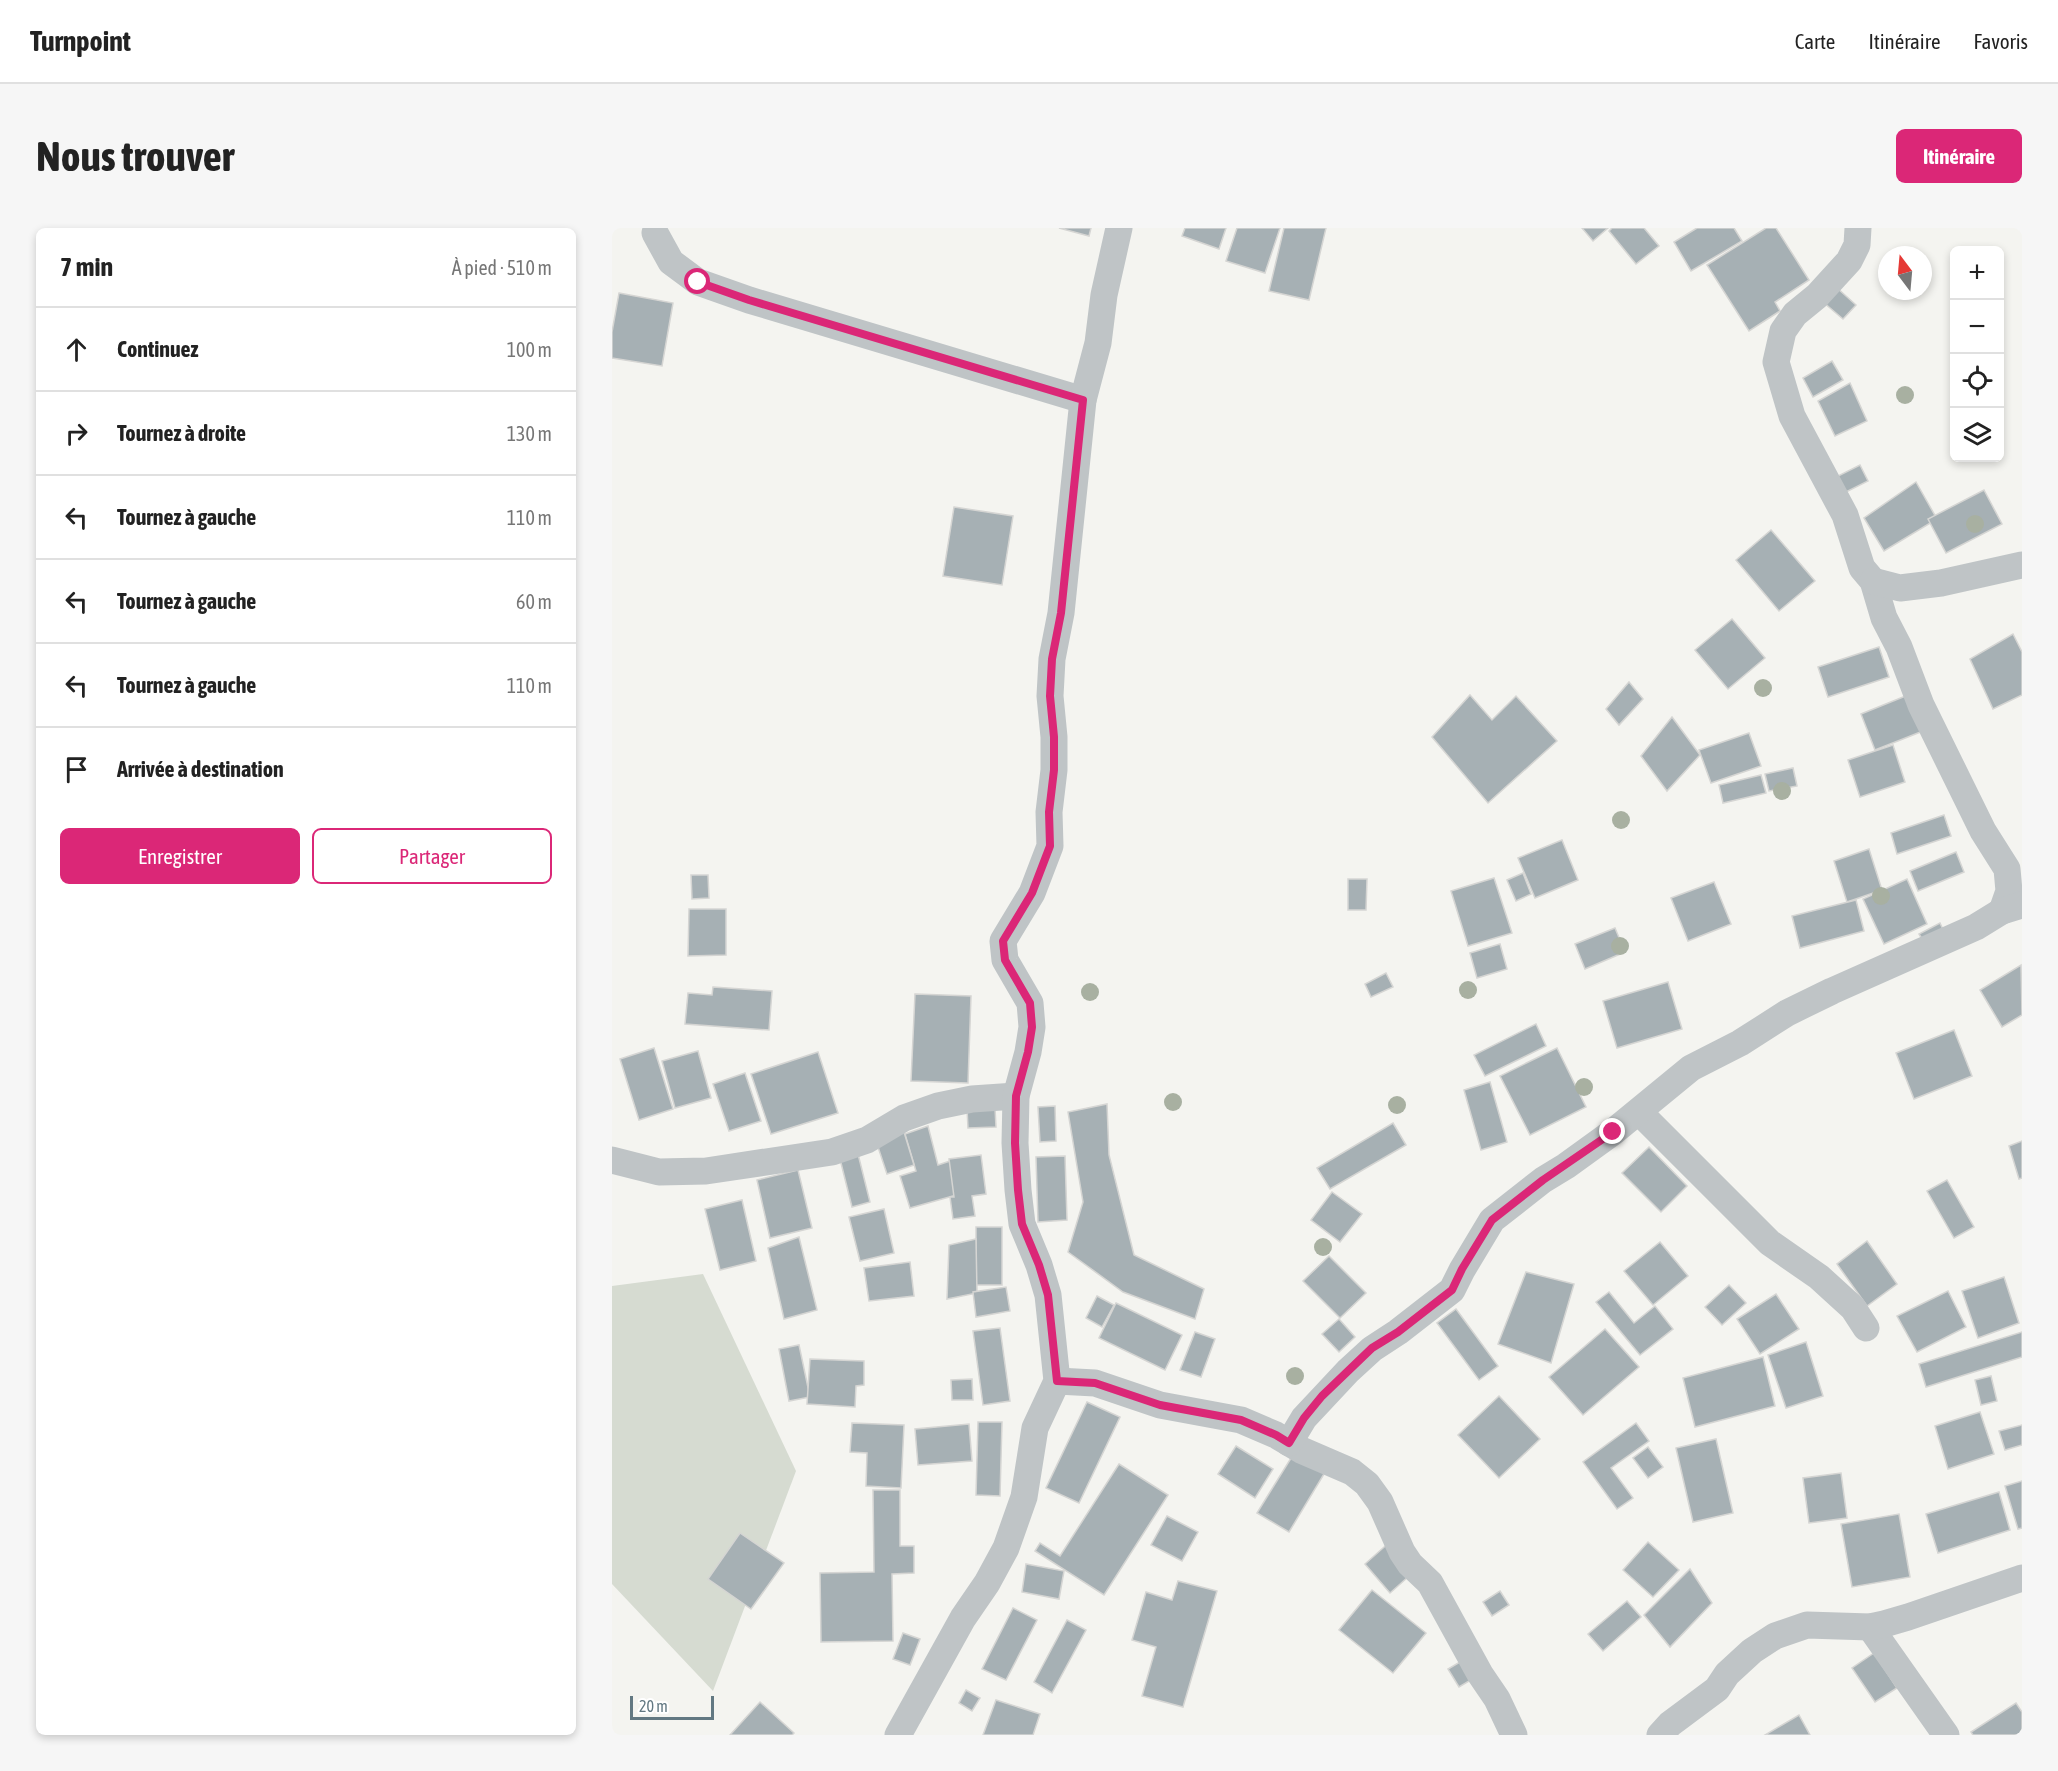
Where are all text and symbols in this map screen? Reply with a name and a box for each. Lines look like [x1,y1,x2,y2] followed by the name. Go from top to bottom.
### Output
[30,25,131,57] text: Turnpoint
[1795,29,1835,53] text: Carte
[1868,29,1940,53] text: Itinéraire
[1973,29,2028,53] text: Favoris
[1896,129,2022,183] button: Itinéraire
[36,132,234,180] text: Nous trouver
[1878,246,1932,300] north arrow
[1950,246,2004,462] map controls
[1950,246,2004,300] button: +
[60,252,113,282] text: 7 min
[452,256,552,279] text: À pied · 510 m
[684,268,710,294] route start
[1950,300,2004,354] button: −
[60,333,93,366] icon: ahead
[117,336,199,362] text: Continuez
[507,338,552,361] text: 100 m
[1950,354,2004,408] button: locate
[1950,408,2004,462] button: layers
[60,417,93,450] icon: right
[117,420,246,446] text: Tournez à droite
[507,422,552,445] text: 130 m
[60,501,93,534] icon: left
[117,504,256,530] text: Tournez à gauche
[507,506,552,529] text: 110 m
[60,585,93,618] icon: left
[117,588,256,614] text: Tournez à gauche
[516,590,552,613] text: 60 m
[60,669,93,702] icon: left
[117,672,256,698] text: Tournez à gauche
[507,674,552,697] text: 110 m
[60,753,93,786] icon: arrive
[117,756,284,782] text: Arrivée à destination
[60,828,300,884] button: Enregistrer
[312,828,552,884] button: Partager
[1599,1118,1625,1144] route end
[630,1693,714,1720] scale bar
[639,1697,668,1715] text: 20 m

